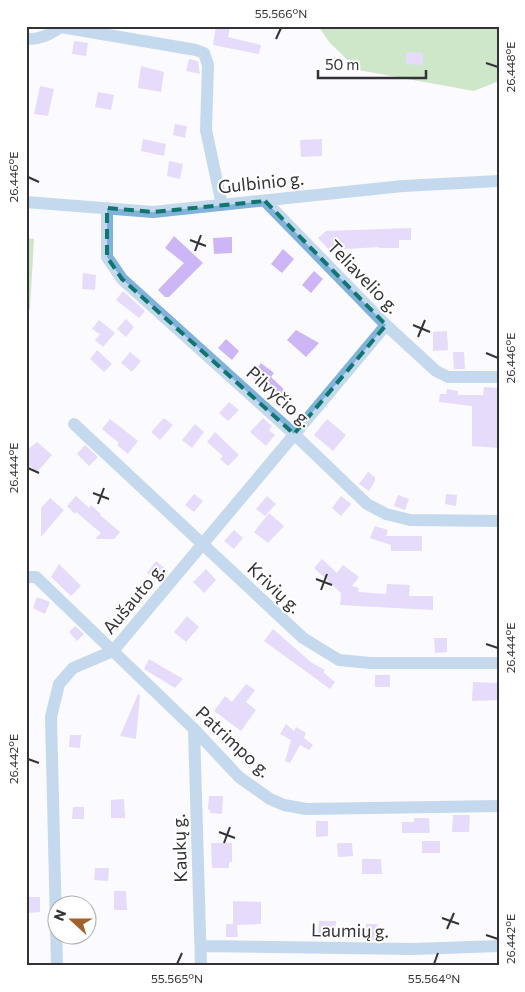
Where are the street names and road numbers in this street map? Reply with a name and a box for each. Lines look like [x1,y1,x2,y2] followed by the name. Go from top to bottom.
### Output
[217,167,305,197] street label: Gulbinio g.
[323,235,404,318] street label: Teliavelio g.
[242,361,317,431] street label: Pilvyčio g.
[243,557,306,618] street label: Krivių g.
[97,559,169,638] street label: Aušauto g.
[192,701,276,782] street label: Patrimpo g.
[167,813,191,883] street label: Kaukų g.
[311,918,389,942] street label: Laumių g.

